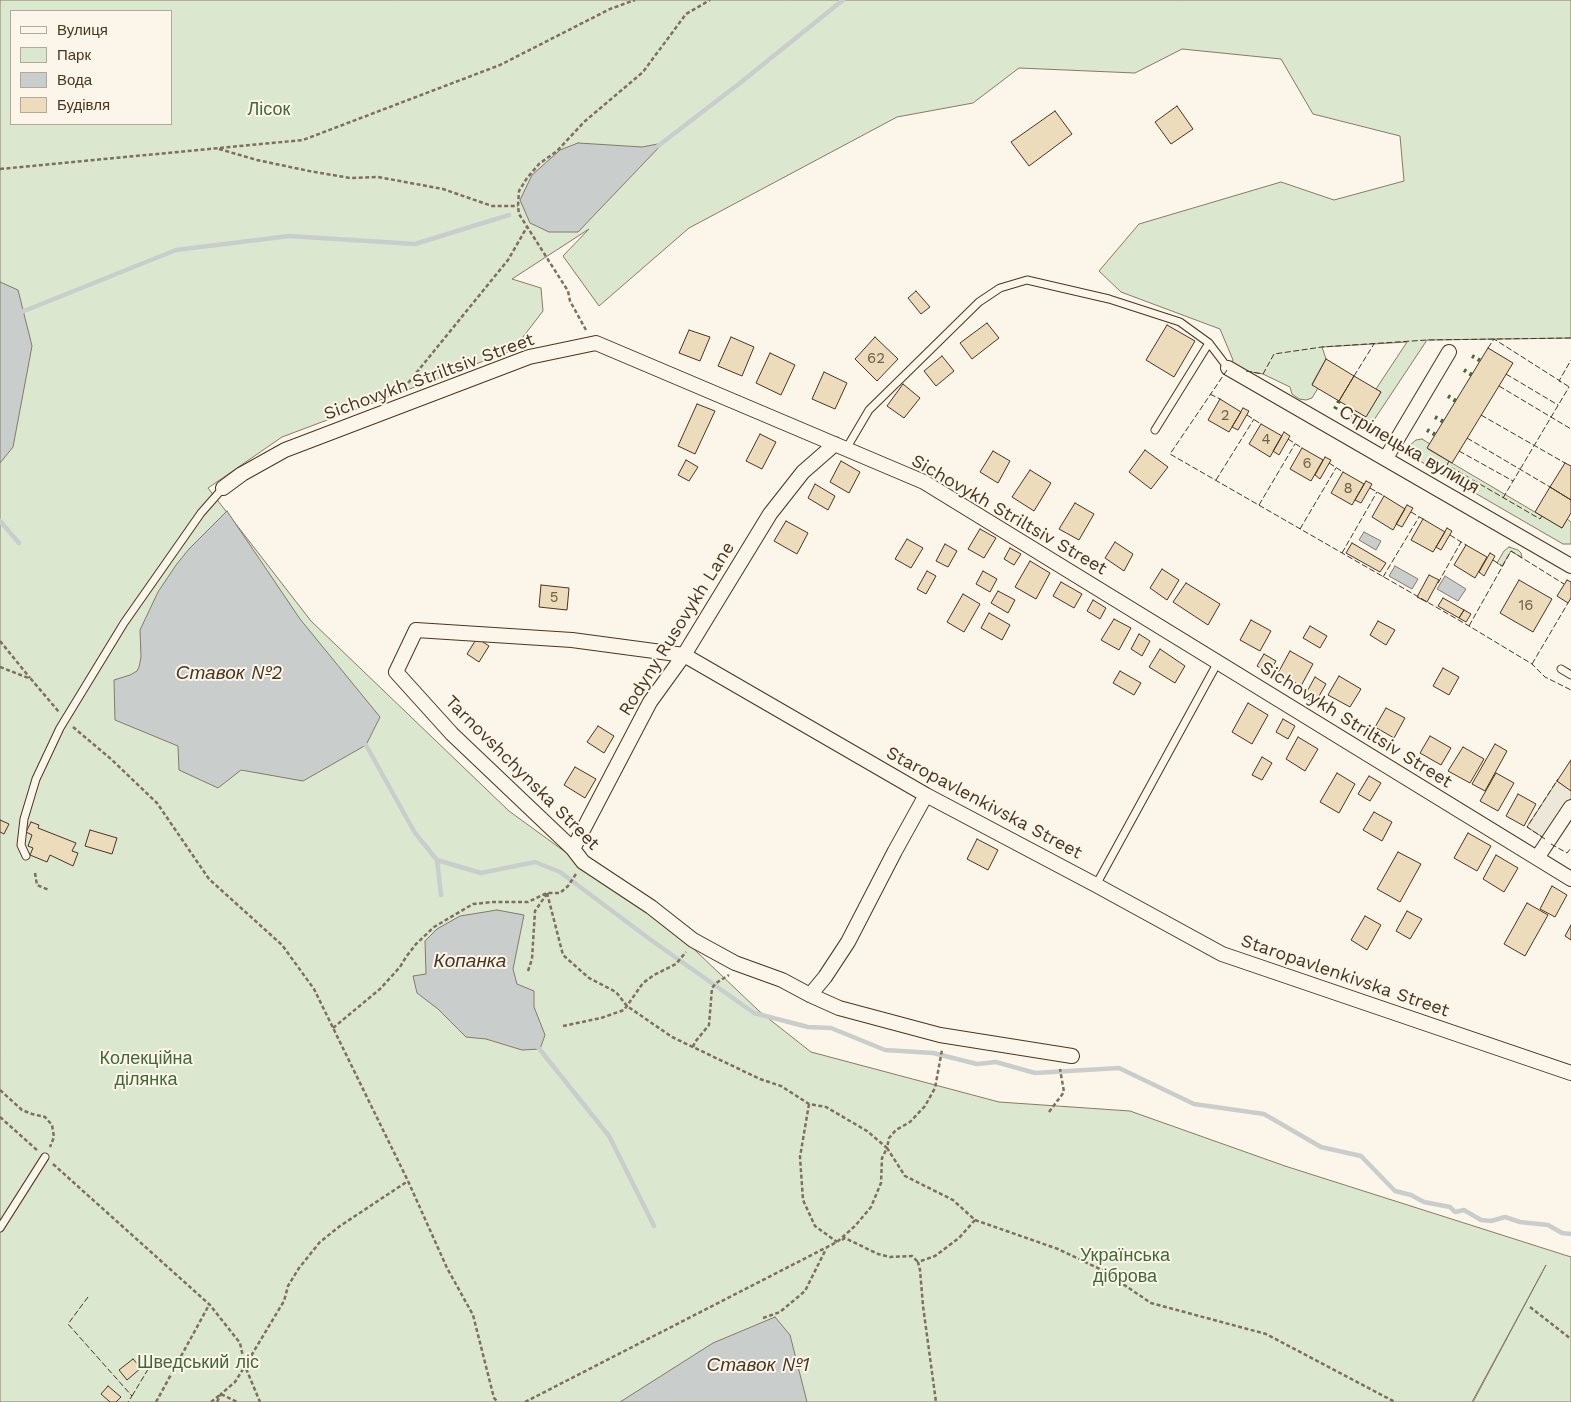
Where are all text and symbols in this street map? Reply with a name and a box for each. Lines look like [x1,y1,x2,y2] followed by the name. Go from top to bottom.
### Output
[10,10,172,125] legend
[57,21,108,39] text: Вулиця
[57,46,91,64] text: Парк
[57,71,92,89] text: Вода
[57,96,110,114] text: Будівля
[248,99,290,121] park label: Лісок
[321,329,537,425] street label: Sichovykh Striltsiv Street
[867,350,885,368] house number: 62
[1335,401,1483,499] street label: Стрілецька вулиця
[1221,407,1229,425] house number: 2
[1261,431,1271,449] house number: 4
[907,450,1111,580] street label: Sichovykh Striltsiv Street
[1302,455,1312,473] house number: 6
[1343,480,1353,498] house number: 8
[615,538,739,720] street label: Rodyny Rusovykh Lane
[550,589,558,607] house number: 5
[1519,597,1533,615] house number: 16
[1256,657,1456,793] street label: Sichovykh Striltsiv Street
[176,662,282,684] water label: Ставок №2
[440,691,604,855] street label: Tarnovshchynska Street
[882,742,1086,864] street label: Staropavlenkivska Street
[1238,930,1452,1022] street label: Staropavlenkivska Street
[434,950,506,972] water label: Копанка
[100,1048,192,1090] park label: Колекційна ділянка
[1080,1245,1170,1288] park label: Українська діброва
[137,1352,259,1374] park label: Шведський ліс
[707,1354,809,1376] water label: Ставок №1

